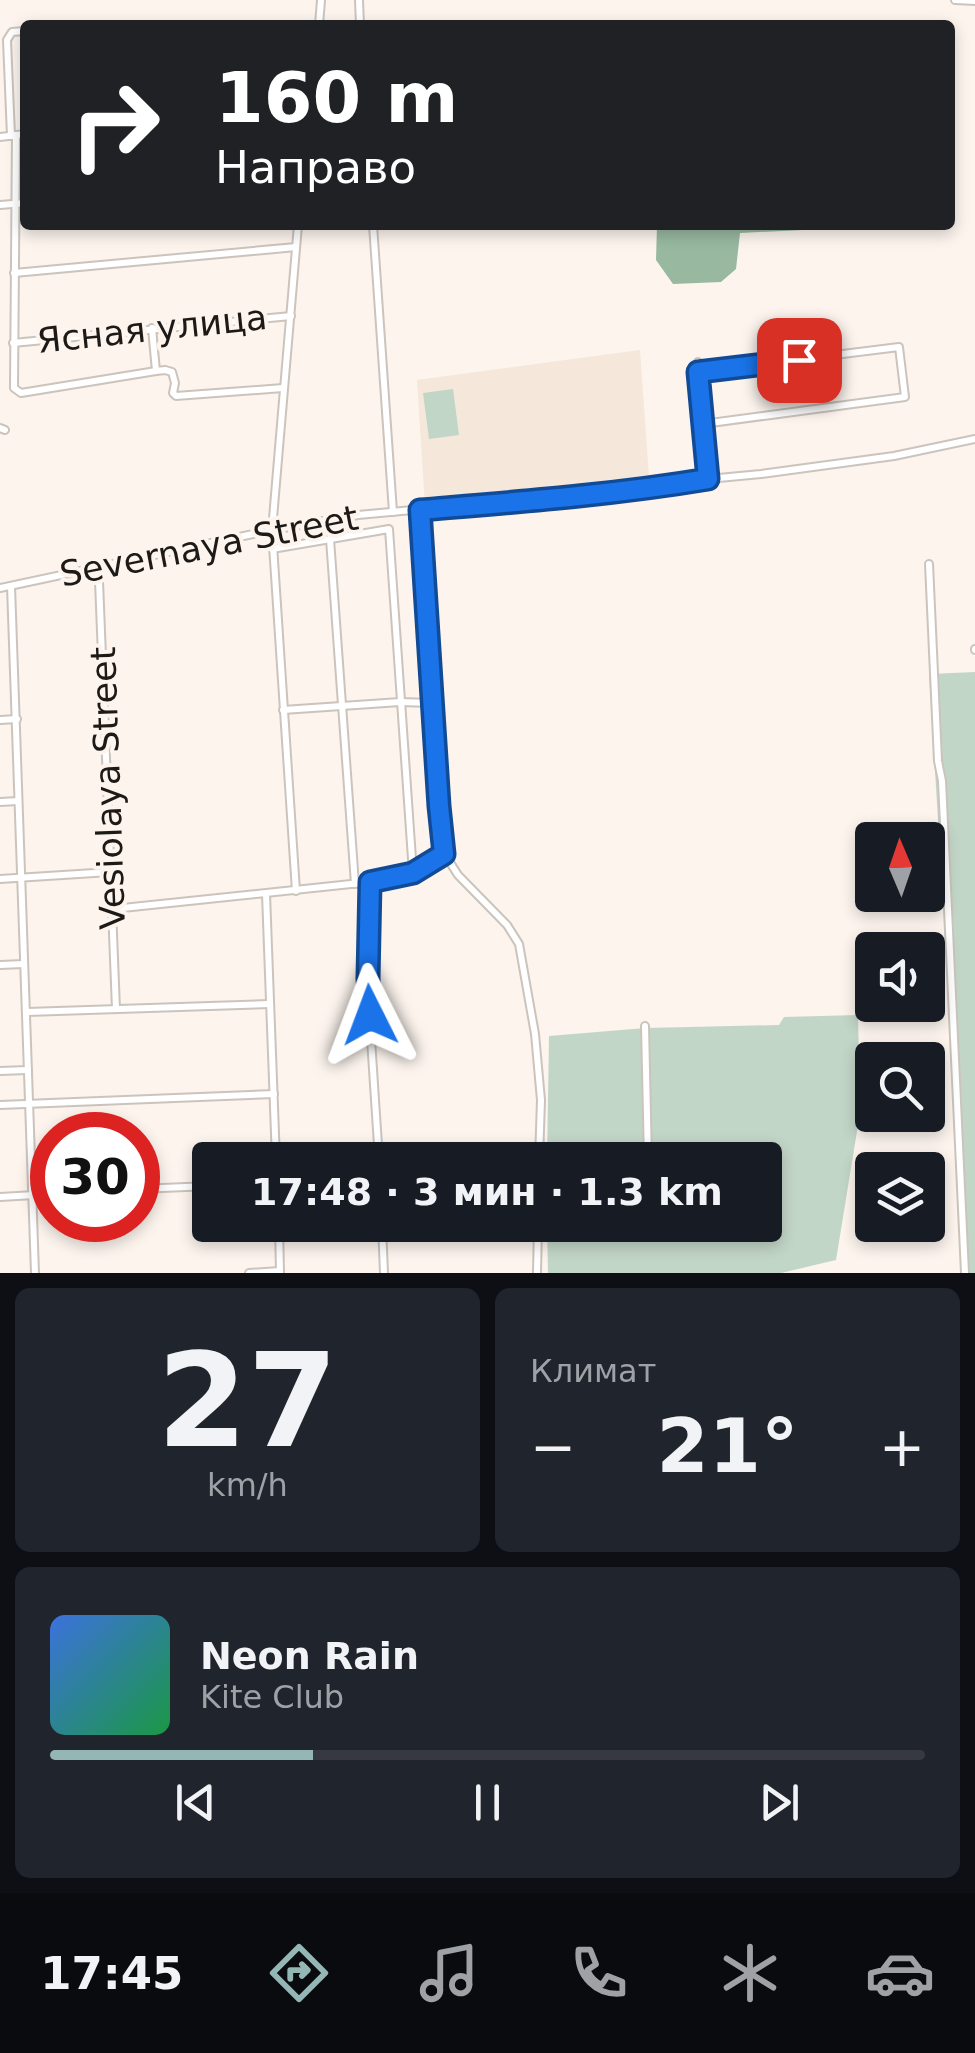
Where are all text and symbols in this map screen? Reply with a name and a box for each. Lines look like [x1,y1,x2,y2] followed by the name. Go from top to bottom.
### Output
[215,57,458,139] text: 160 m
[50,60,180,190] icon: right
[215,141,416,194] text: Направо
[35,297,269,361] street label: Ясная улица
[757,318,842,403] pin
[772,333,827,388] icon: arrive
[56,497,362,595] street label: Severnaya Street
[83,646,133,930] street label: Vesiolaya Street
[855,822,945,912] north arrow
[855,822,945,1242] map controls
[855,932,945,1022] button: sound
[318,963,422,1067] position arrow
[855,1042,945,1132] button: search
[30,1112,160,1242] speed limit sign: 30
[855,1152,945,1242] button: layers
[251,1170,723,1214] text: 17:48 · 3 мин · 1.3 km
[157,1325,338,1477] text: 27
[530,1352,656,1390] text: Климат
[657,1402,798,1490] text: 21°
[530,1415,576,1479] text: −
[879,1415,925,1479] text: +
[207,1466,288,1504] text: km/h
[200,1634,419,1678] text: Neon Rain
[200,1678,344,1716] text: Kite Club
[168,1775,223,1830] icon: previous
[460,1775,515,1830] icon: pause
[752,1775,807,1830] icon: next
[264,1938,334,2008] icon: directions
[414,1938,484,2008] icon: music
[564,1938,634,2008] icon: phone
[715,1938,785,2008] icon: climate
[865,1938,935,2008] icon: car
[40,1947,183,2000] text: 17:45

